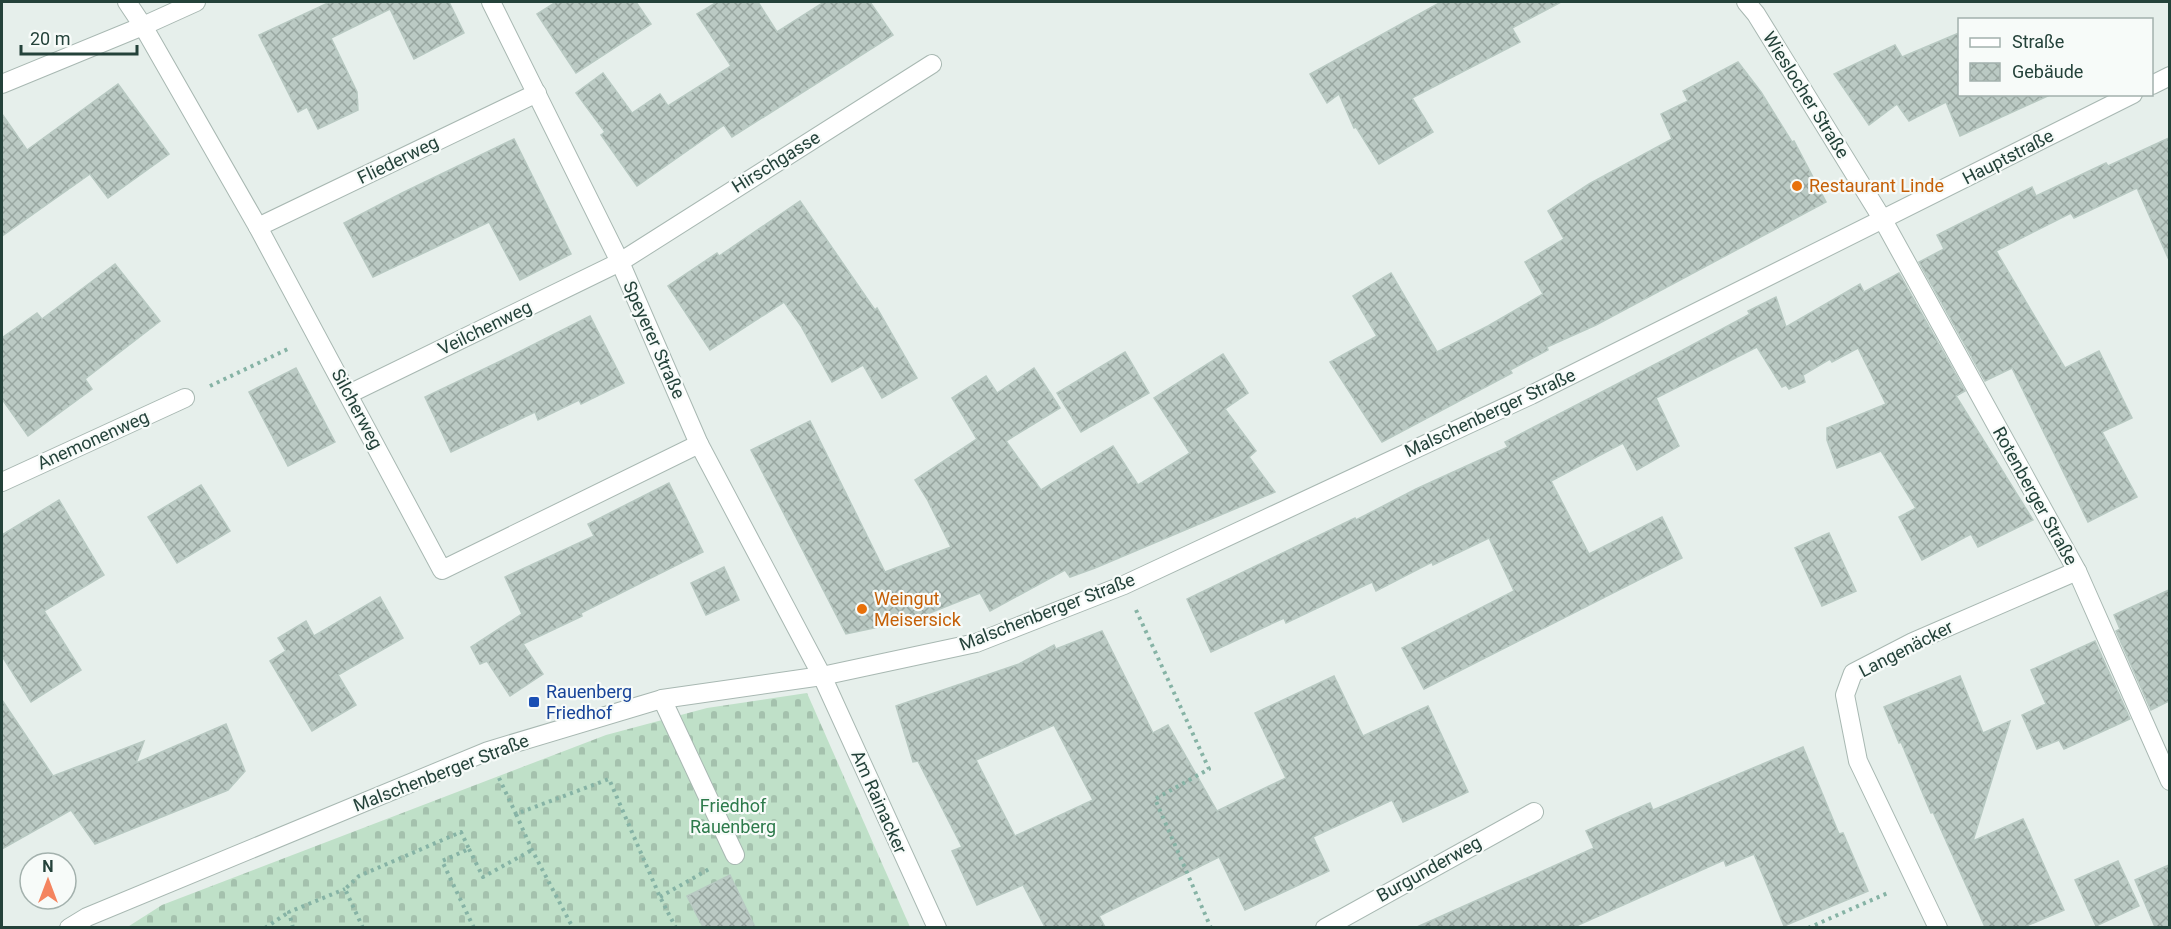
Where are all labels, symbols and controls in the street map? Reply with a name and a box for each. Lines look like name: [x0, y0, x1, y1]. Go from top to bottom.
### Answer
scale bar: [21, 18, 136, 56]
legend: [1958, 18, 2153, 96]
street label: Wieslocher Straße: [1759, 27, 1854, 162]
text: 20 m: [30, 28, 70, 49]
text: Straße: [2012, 31, 2064, 52]
text: Gebäude: [2012, 61, 2083, 82]
street label: Hauptstraße: [1959, 125, 2057, 189]
street label: Hirschgasse: [728, 126, 824, 197]
street label: Fliederweg: [354, 131, 442, 188]
place label: Restaurant Linde: [1809, 175, 1944, 196]
marker: Restaurant Linde: [1790, 179, 1804, 193]
street label: Speyerer Straße: [619, 278, 690, 402]
street label: Veilchenweg: [435, 296, 535, 359]
street label: Malschenberger Straße: [1401, 364, 1579, 461]
street label: Silcherweg: [328, 365, 387, 452]
street label: Anemonenweg: [34, 406, 152, 474]
street label: Rotenberger Straße: [1989, 423, 2082, 569]
street label: Malschenberger Straße: [956, 568, 1137, 655]
place label: Weingut Meisersick: [874, 588, 962, 630]
marker: Weingut Meisersick: [855, 602, 869, 616]
street label: Langenäcker: [1855, 616, 1956, 681]
place label: Rauenberg Friedhof: [546, 681, 632, 723]
marker: Rauenberg Friedhof: [527, 695, 541, 709]
street label: Malschenberger Straße: [350, 729, 531, 816]
street label: Am Rainacker: [847, 747, 912, 857]
park label: Friedhof Rauenberg: [690, 795, 776, 837]
street label: Burgunderweg: [1373, 831, 1485, 906]
north arrow: [18, 851, 78, 911]
text: N: [42, 857, 54, 876]

